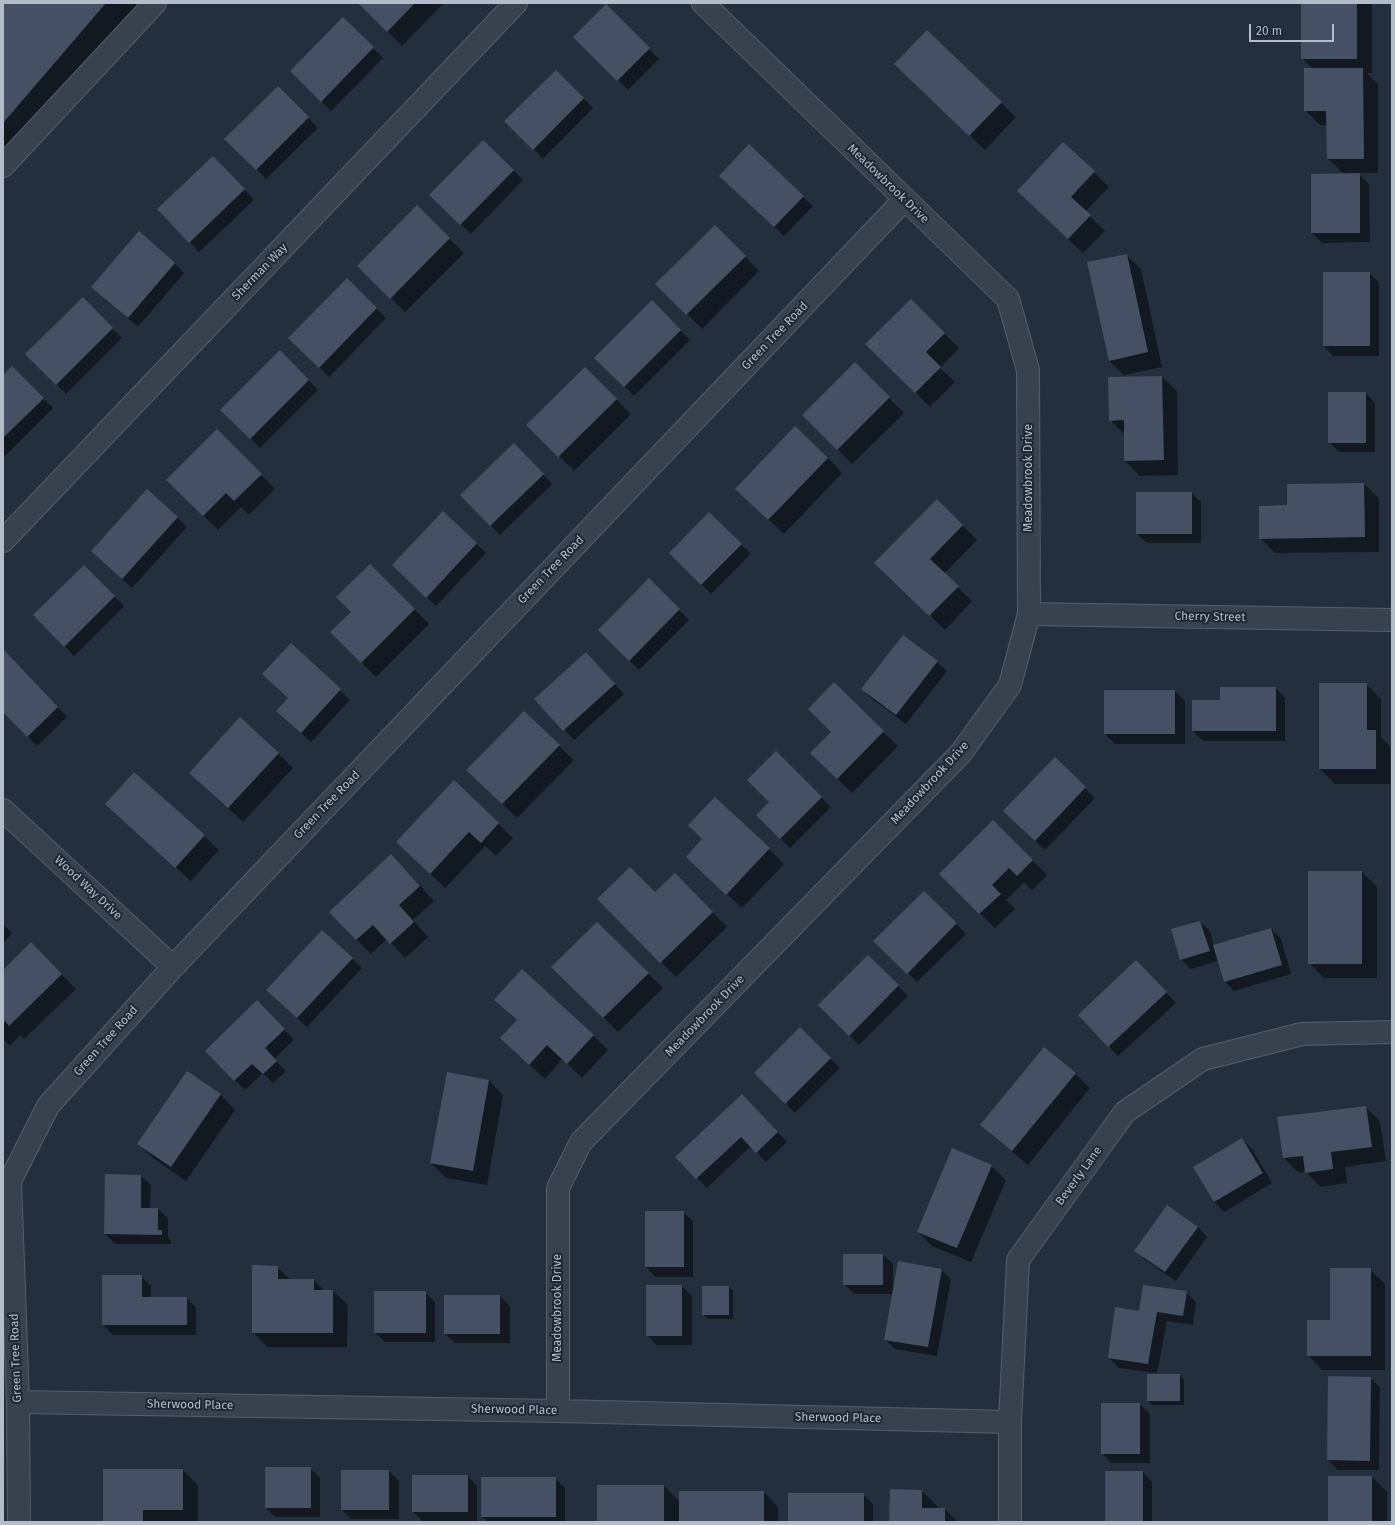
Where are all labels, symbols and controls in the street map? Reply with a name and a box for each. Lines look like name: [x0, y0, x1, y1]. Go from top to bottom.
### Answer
scale bar: [1251, 16, 1336, 42]
text: 20 m: [1256, 24, 1282, 38]
street label: Meadowbrook Drive: [844, 141, 932, 227]
street label: Sherman Way: [229, 241, 291, 303]
street label: Green Tree Road: [739, 299, 811, 373]
street label: Meadowbrook Drive: [1022, 424, 1036, 532]
street label: Green Tree Road: [515, 533, 587, 607]
street label: Cherry Street: [1174, 609, 1246, 625]
street label: Meadowbrook Drive: [888, 739, 972, 827]
street label: Green Tree Road: [291, 768, 363, 842]
street label: Wood Way Drive: [51, 853, 125, 923]
street label: Meadowbrook Drive: [662, 972, 748, 1060]
street label: Green Tree Road: [71, 1003, 141, 1079]
street label: Beverly Lane: [1053, 1144, 1105, 1208]
street label: Meadowbrook Drive: [551, 1254, 565, 1362]
street label: Green Tree Road: [7, 1313, 25, 1403]
street label: Sherwood Place: [147, 1397, 233, 1413]
street label: Sherwood Place: [471, 1402, 557, 1418]
street label: Sherwood Place: [795, 1410, 881, 1426]

